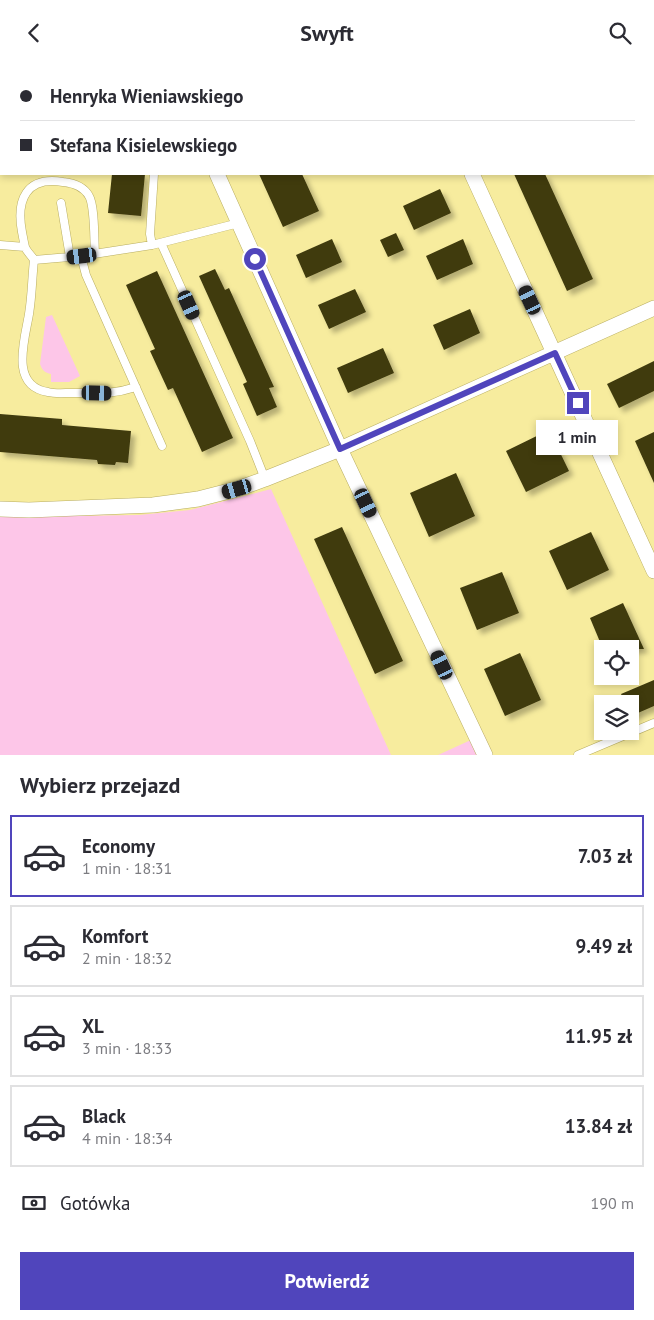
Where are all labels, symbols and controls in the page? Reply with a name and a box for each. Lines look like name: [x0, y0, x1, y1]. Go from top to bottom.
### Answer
icon: back: [20, 19, 48, 47]
text: Swyft: [300, 19, 354, 47]
icon: search: [606, 19, 634, 47]
text: Henryka Wieniawskiego: [50, 84, 243, 108]
text: Stefana Kisielewskiego: [50, 133, 237, 157]
car: [66, 247, 97, 265]
route start: [244, 248, 266, 270]
car: [516, 283, 543, 317]
car: [176, 288, 201, 322]
car: [81, 385, 112, 401]
route end: [567, 392, 589, 414]
callout: 1 min: [537, 421, 619, 455]
text: 1 min: [557, 427, 597, 447]
car: [220, 478, 253, 500]
car: [352, 486, 379, 520]
map controls: [594, 640, 639, 740]
button: locate: [594, 640, 639, 685]
car: [428, 648, 455, 682]
button: layers: [594, 695, 639, 740]
text: Wybierz przejazd: [20, 771, 180, 799]
icon: car: [22, 834, 67, 879]
text: Economy: [82, 834, 155, 858]
text: 7.03 zł: [578, 844, 632, 868]
text: 1 min · 18:31: [82, 858, 172, 878]
icon: car: [22, 924, 67, 969]
text: Komfort: [82, 924, 148, 948]
text: 9.49 zł: [575, 934, 632, 958]
text: 2 min · 18:32: [82, 948, 172, 968]
icon: car: [22, 1014, 67, 1059]
text: XL: [82, 1014, 104, 1038]
text: 11.95 zł: [565, 1024, 632, 1048]
text: 3 min · 18:33: [82, 1038, 172, 1058]
icon: car: [22, 1104, 67, 1149]
text: Black: [82, 1104, 126, 1128]
text: 13.84 zł: [565, 1114, 632, 1138]
text: 4 min · 18:34: [82, 1128, 172, 1148]
icon: cash: [20, 1189, 48, 1217]
text: Gotówka: [60, 1191, 131, 1215]
text: 190 m: [591, 1193, 634, 1213]
button: Potwierdź: [20, 1252, 634, 1310]

